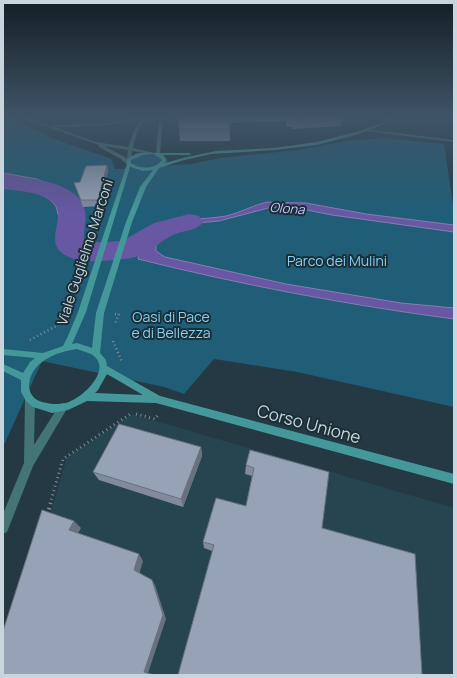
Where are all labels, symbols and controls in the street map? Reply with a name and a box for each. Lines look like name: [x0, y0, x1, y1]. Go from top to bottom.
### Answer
street label: Viale Guglielmo Marconi: [52, 176, 117, 327]
water label: Olona: [269, 198, 306, 218]
park label: Parco dei Mulini: [287, 251, 387, 270]
park label: Oasi di Pace e di Bellezza: [131, 307, 211, 342]
street label: Corso Unione: [255, 399, 364, 448]

